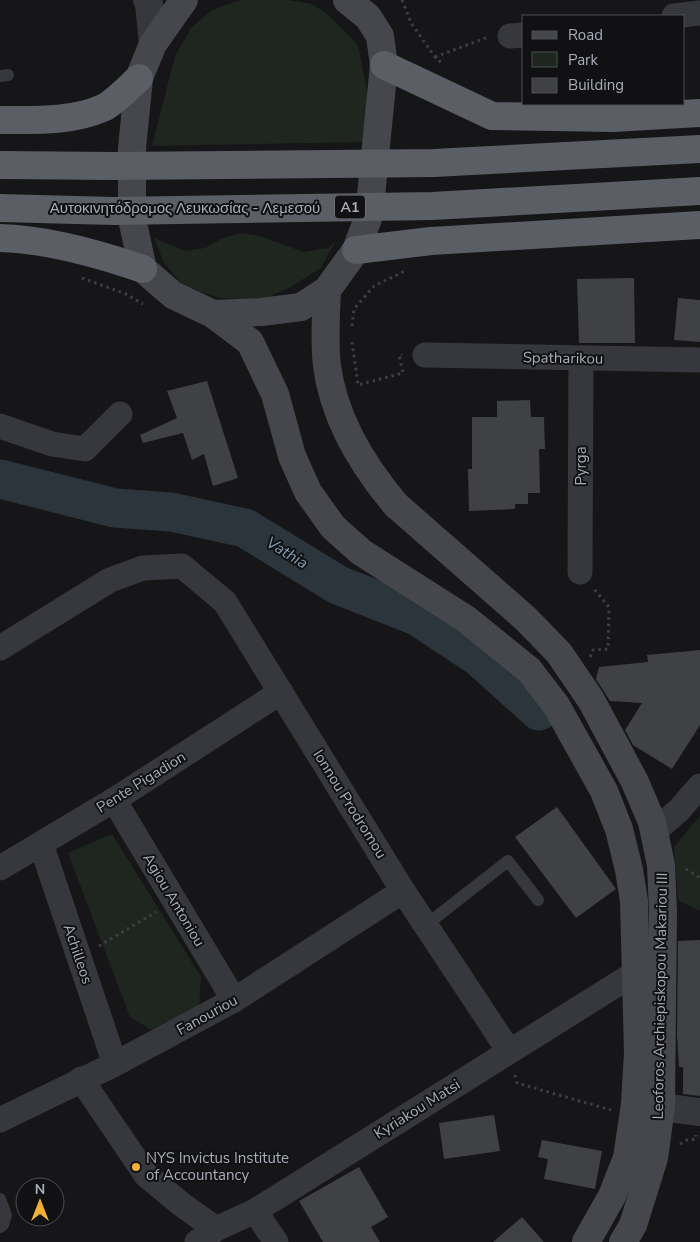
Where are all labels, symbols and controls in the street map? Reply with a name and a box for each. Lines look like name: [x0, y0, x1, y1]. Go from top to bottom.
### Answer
legend: [522, 15, 685, 105]
text: Road: [568, 25, 603, 45]
text: Park: [568, 50, 598, 70]
text: Building: [568, 75, 624, 95]
road number: A1: [335, 196, 365, 218]
street label: Αυτοκινητόδρομος Λευκωσίας - Λεμεσού: [50, 198, 320, 218]
street label: Spatharikou: [523, 347, 603, 369]
street label: Pyrga: [571, 446, 591, 486]
water label: Vathia: [262, 532, 312, 574]
street label: Ionnou Prodromou: [308, 746, 392, 862]
street label: Pente Pigadion: [93, 747, 189, 817]
street label: Agiou Antoniou: [138, 850, 210, 950]
street label: Leoforos Archiepiskopou Makariou III: [648, 872, 672, 1120]
street label: Achilleos: [58, 921, 98, 987]
street label: Fanouriou: [173, 990, 241, 1040]
street label: Kyriakou Matsi: [370, 1075, 464, 1143]
place label: NYS Invictus Institute of Accountancy: [146, 1148, 289, 1185]
marker: NYS Invictus Institute of Accountancy: [130, 1161, 142, 1173]
north arrow: [15, 1177, 65, 1227]
text: N: [35, 1180, 45, 1199]

